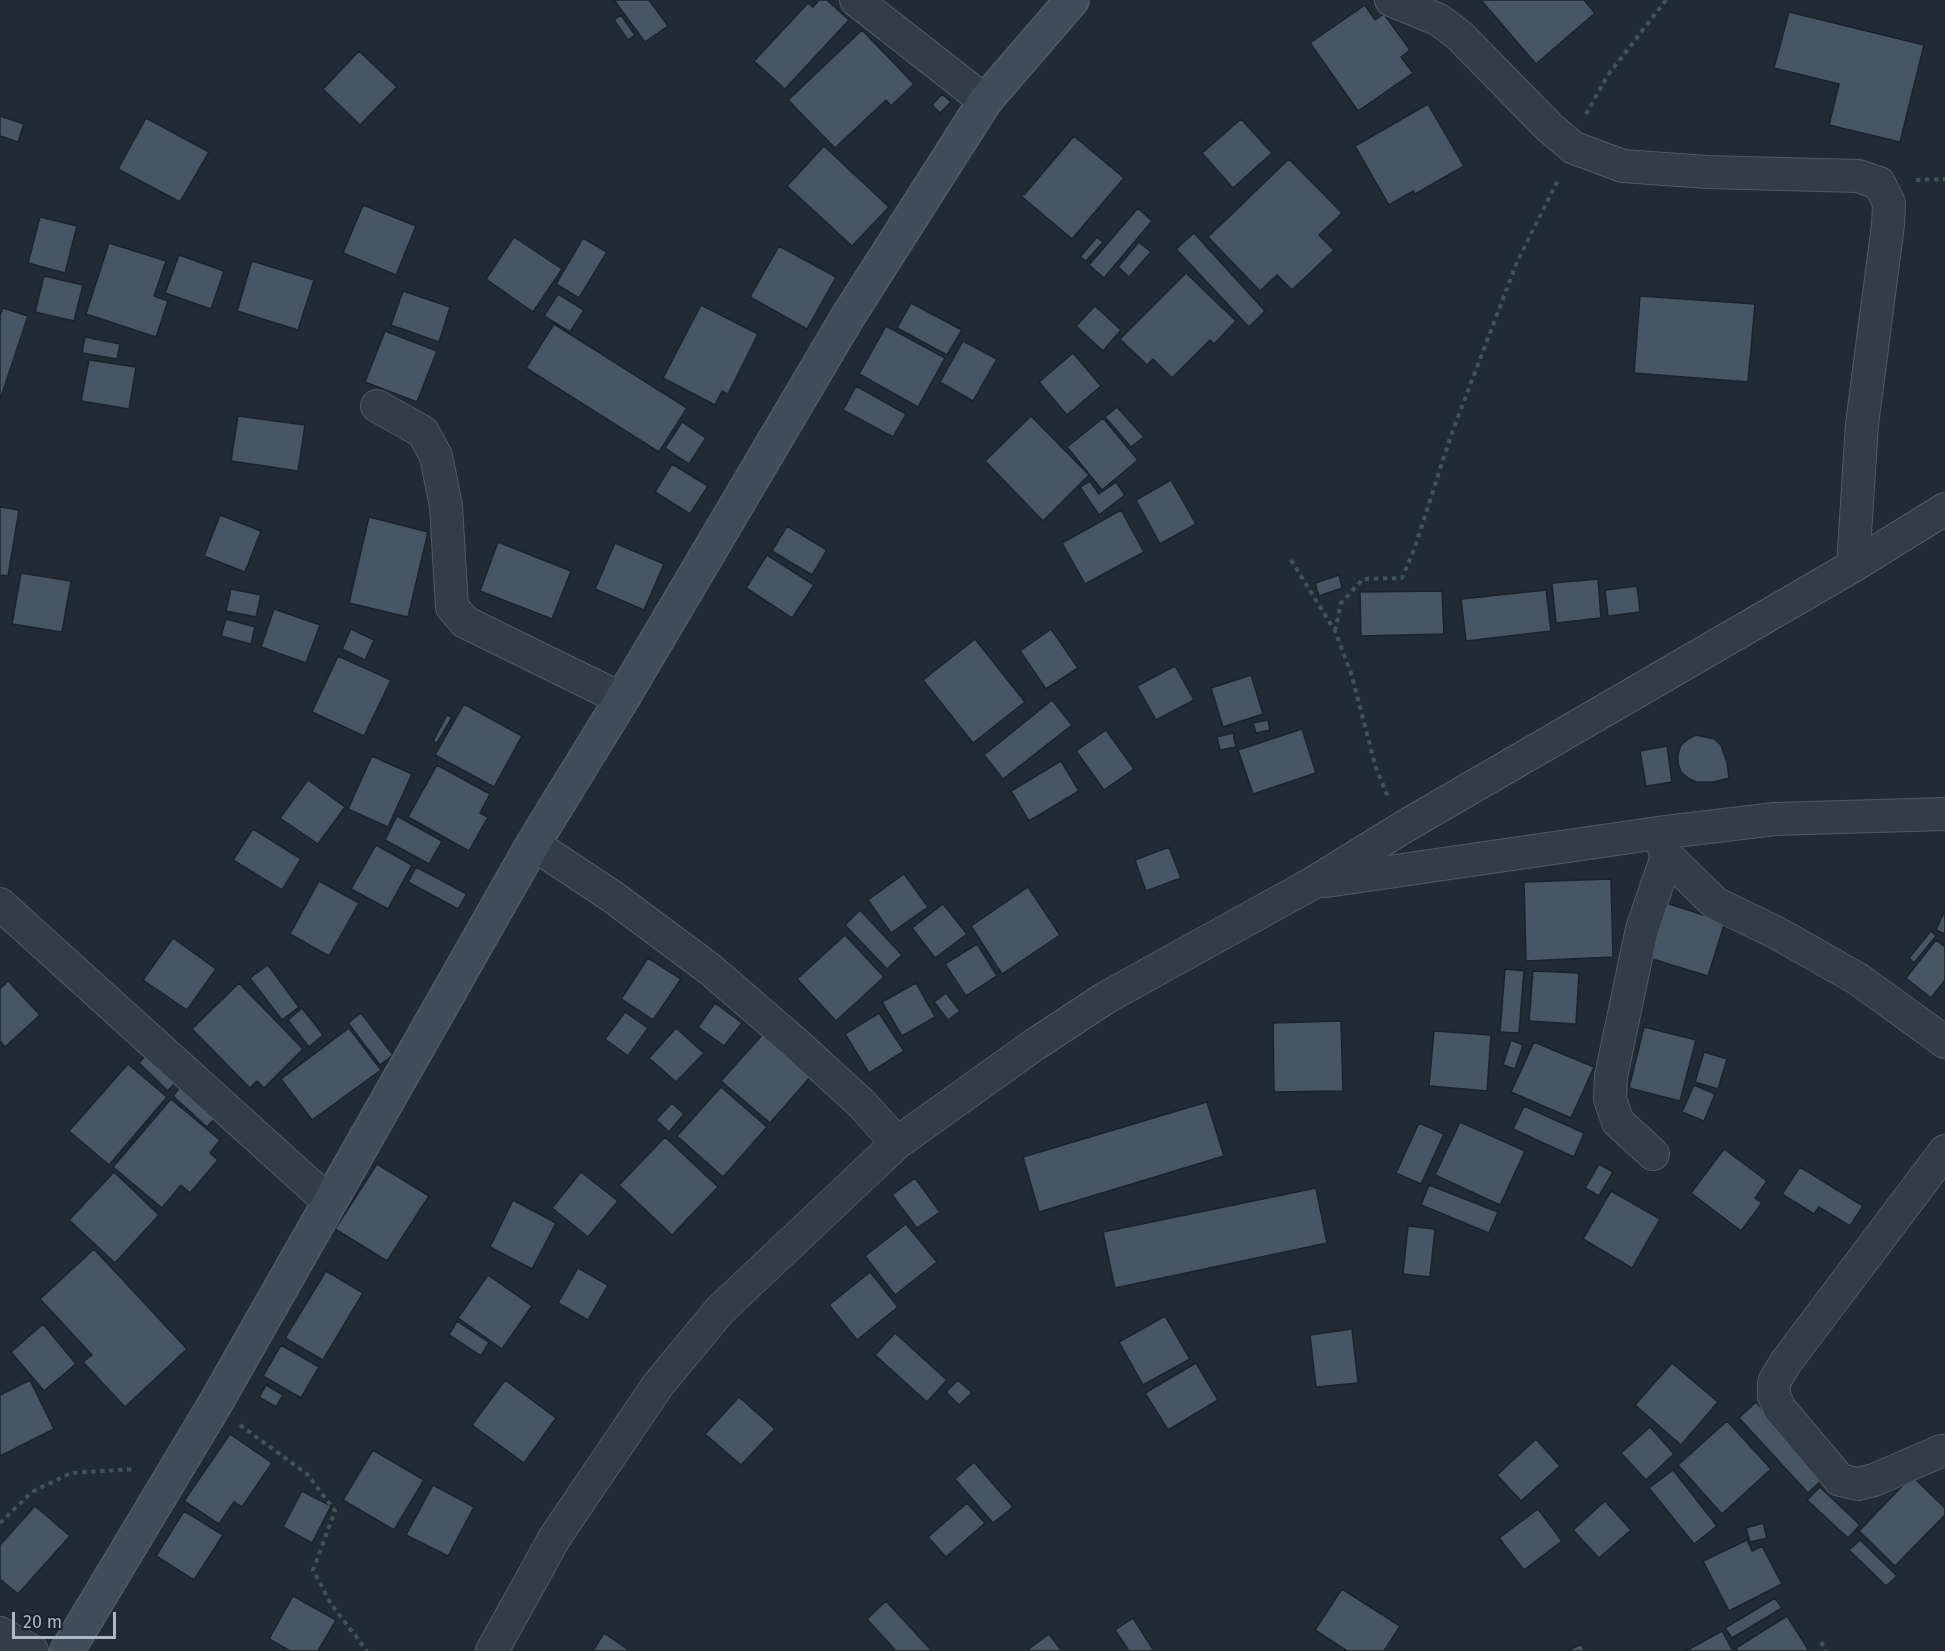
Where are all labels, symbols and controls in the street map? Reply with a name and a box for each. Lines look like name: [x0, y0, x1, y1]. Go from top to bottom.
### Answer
scale bar: [15, 1600, 118, 1638]
text: 20 m: [23, 1611, 62, 1633]

